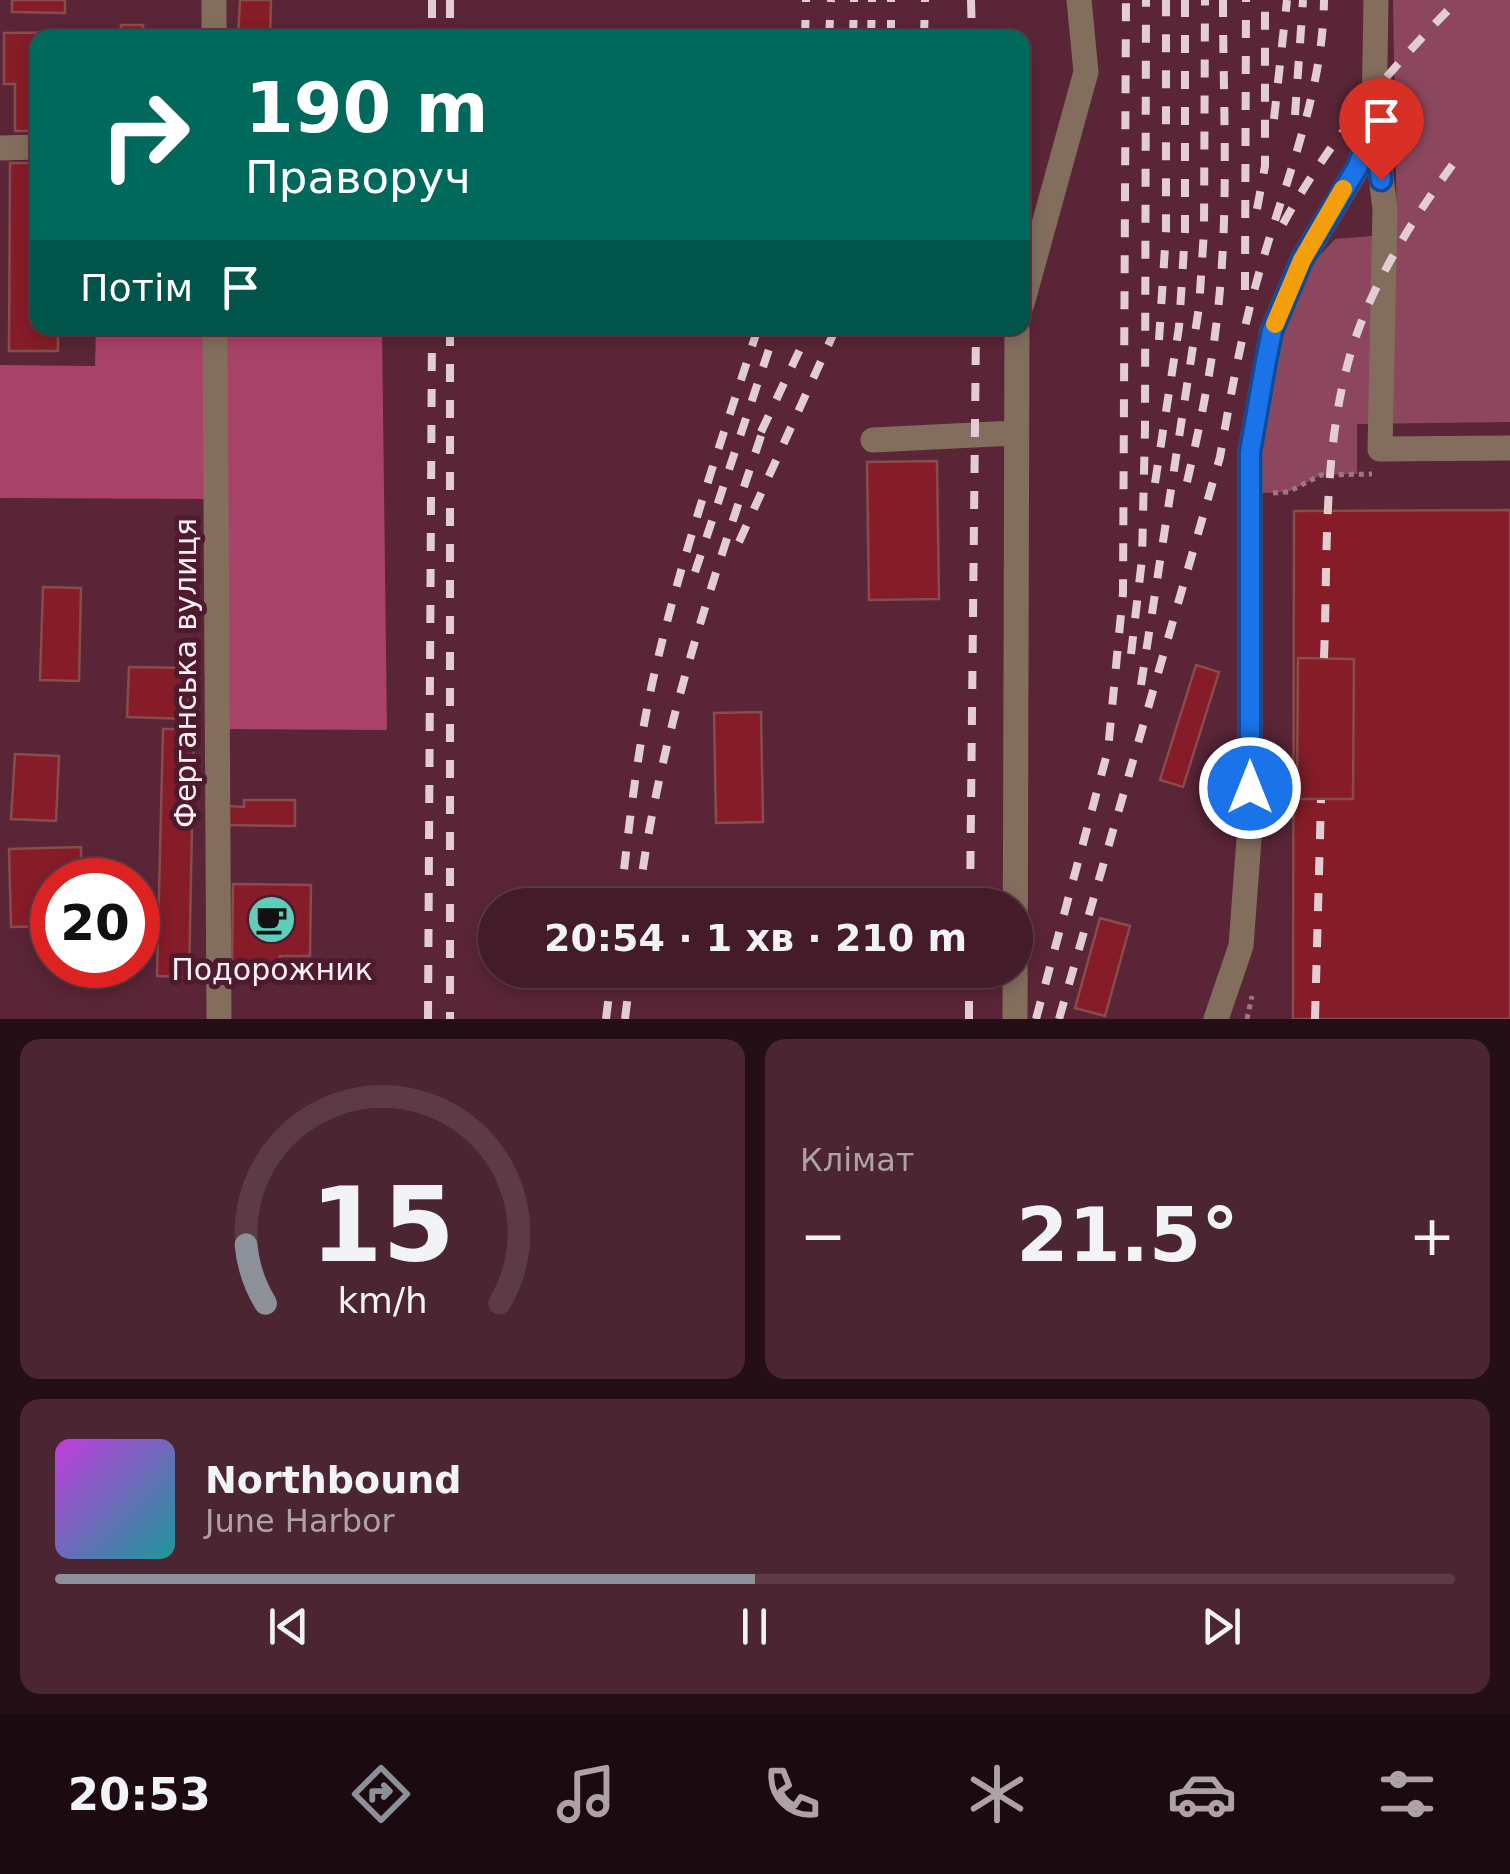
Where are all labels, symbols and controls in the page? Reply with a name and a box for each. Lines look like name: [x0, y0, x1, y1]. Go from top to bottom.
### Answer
text: 190 m: [245, 67, 488, 149]
icon: right: [80, 70, 210, 200]
pin: [1339, 78, 1424, 181]
icon: arrive: [1354, 93, 1409, 148]
text: Праворуч: [245, 151, 471, 204]
icon: arrive: [213, 260, 268, 315]
text: Потім: [80, 266, 193, 310]
street label: Ферганська вулиця: [168, 518, 203, 828]
position arrow: [1198, 736, 1302, 840]
speed limit sign: 20: [30, 858, 160, 988]
cafe icon: Подорожник: [246, 894, 298, 946]
text: 20:54 · 1 хв · 210 m: [544, 916, 967, 960]
place label: Подорожник: [171, 952, 373, 987]
text: Клімат: [800, 1141, 914, 1179]
text: 15: [310, 1164, 455, 1286]
text: 21.5°: [1016, 1191, 1239, 1279]
text: −: [800, 1204, 846, 1268]
text: +: [1409, 1204, 1455, 1268]
text: km/h: [337, 1280, 428, 1321]
text: Northbound: [205, 1458, 461, 1502]
text: June Harbor: [205, 1502, 395, 1540]
icon: previous: [261, 1599, 316, 1654]
icon: pause: [727, 1599, 782, 1654]
icon: next: [1194, 1599, 1249, 1654]
icon: directions: [346, 1759, 416, 1829]
icon: music: [551, 1759, 621, 1829]
icon: phone: [757, 1759, 827, 1829]
icon: climate: [962, 1759, 1032, 1829]
icon: car: [1167, 1759, 1237, 1829]
icon: filters: [1372, 1759, 1442, 1829]
text: 20:53: [68, 1768, 211, 1821]

